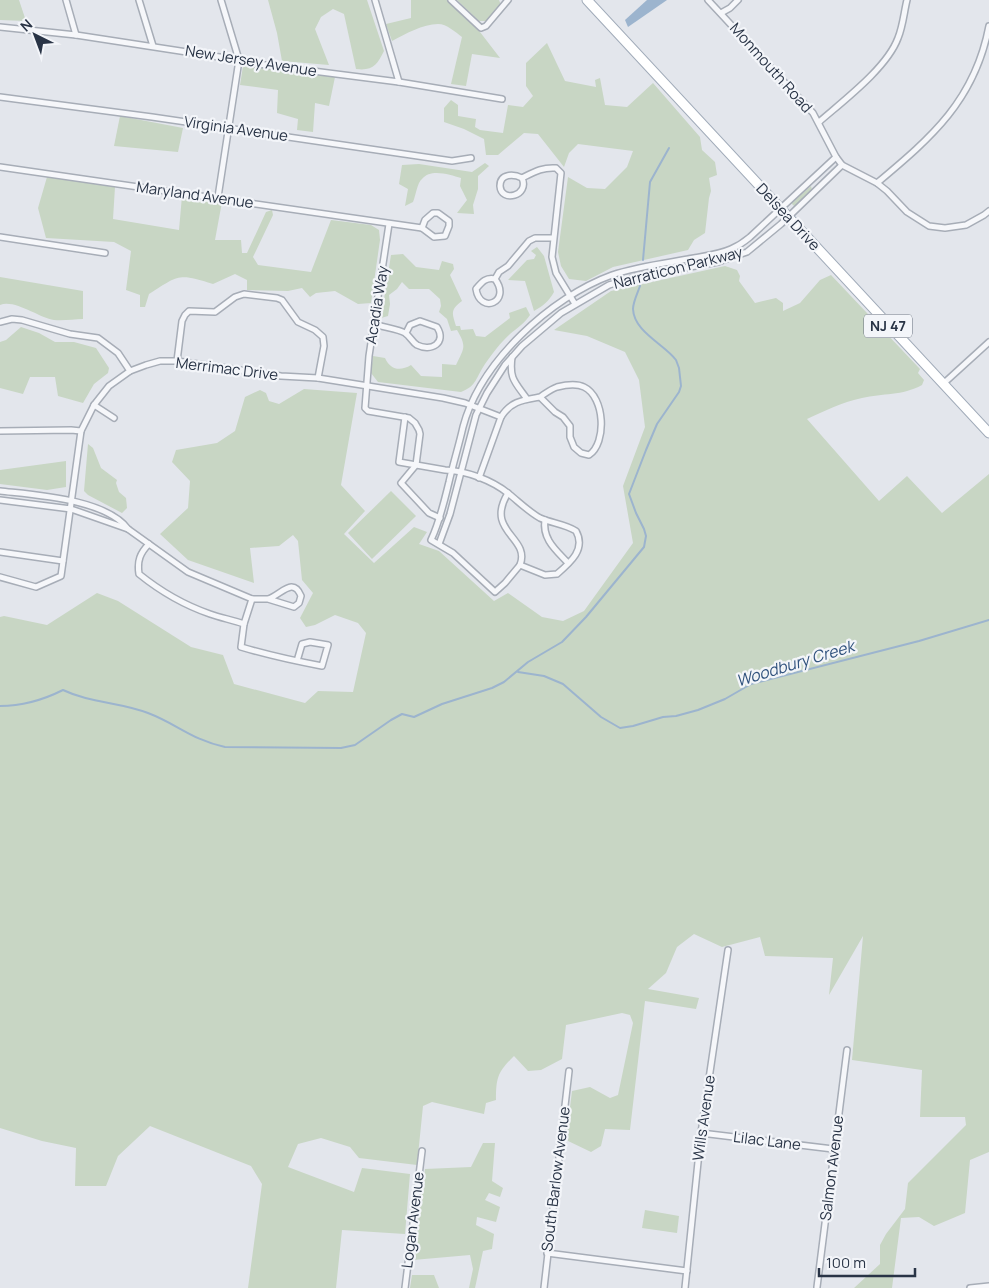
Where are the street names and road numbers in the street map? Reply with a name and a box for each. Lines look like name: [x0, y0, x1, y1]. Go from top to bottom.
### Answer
street label: Monmouth Road: [725, 18, 817, 117]
street label: New Jersey Avenue: [184, 40, 319, 81]
street label: Virginia Avenue: [183, 111, 290, 146]
street label: Maryland Avenue: [135, 176, 255, 213]
street label: Delsea Drive: [752, 178, 825, 255]
street label: Narraticon Parkway: [611, 241, 745, 294]
street label: Acadia Way: [360, 264, 393, 346]
road number: NJ 47: [864, 314, 912, 338]
street label: Merrimac Drive: [175, 352, 280, 385]
street label: Wills Avenue: [687, 1073, 720, 1162]
street label: South Barlow Avenue: [536, 1105, 575, 1253]
street label: Salmon Avenue: [815, 1114, 848, 1222]
street label: Lilac Lane: [732, 1126, 802, 1155]
street label: Logan Avenue: [396, 1170, 429, 1269]

